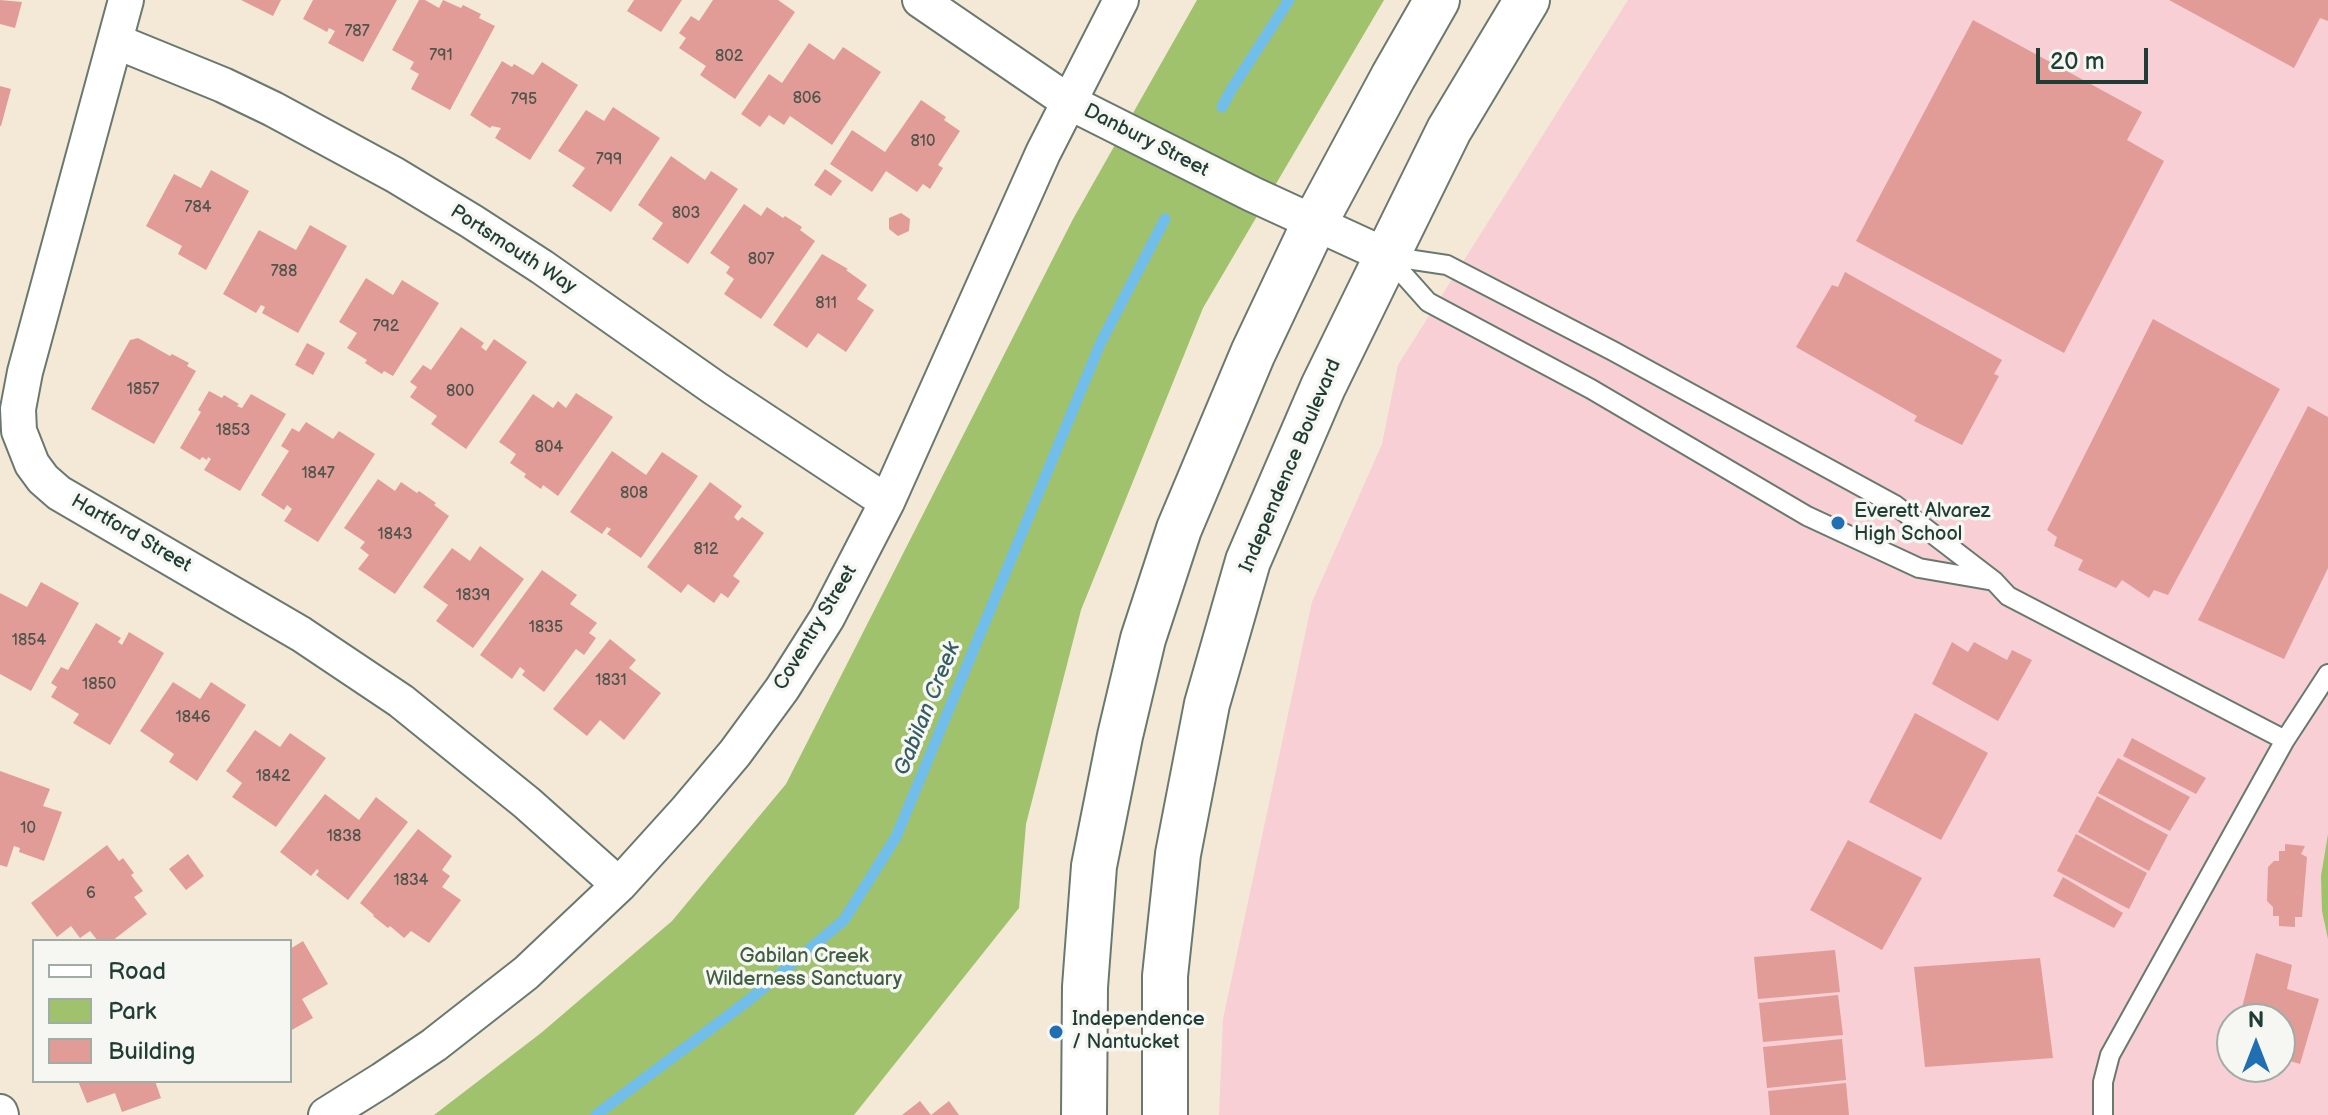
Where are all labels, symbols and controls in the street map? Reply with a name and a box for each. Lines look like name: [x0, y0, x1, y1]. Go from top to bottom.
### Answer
house number: 787: [344, 22, 370, 42]
scale bar: [2040, 32, 2152, 82]
house number: 791: [429, 46, 453, 66]
house number: 802: [715, 47, 743, 67]
text: 20 m: [2050, 47, 2105, 76]
house number: 806: [793, 89, 821, 109]
house number: 795: [511, 90, 537, 110]
street label: Danbury Street: [1080, 99, 1212, 183]
house number: 810: [911, 132, 935, 152]
house number: 799: [596, 150, 622, 170]
house number: 784: [185, 198, 211, 218]
street label: Portsmouth Way: [446, 200, 580, 300]
house number: 803: [672, 204, 700, 224]
house number: 807: [748, 250, 774, 270]
house number: 788: [271, 262, 297, 282]
house number: 811: [815, 294, 837, 314]
house number: 792: [373, 317, 399, 337]
street label: Independence Boulevard: [1235, 356, 1347, 576]
house number: 1857: [127, 380, 159, 400]
house number: 800: [446, 382, 474, 402]
house number: 1853: [216, 421, 250, 441]
house number: 804: [535, 438, 563, 458]
house number: 1847: [301, 464, 335, 484]
house number: 808: [620, 484, 648, 504]
street label: Hartford Street: [67, 490, 195, 578]
place label: Everett Alvarez High School: [1854, 500, 1990, 547]
marker: Everett Alvarez High School: [1829, 514, 1847, 532]
house number: 1843: [377, 525, 413, 545]
house number: 812: [694, 540, 718, 560]
street label: Coventry Street: [769, 561, 863, 695]
house number: 1839: [456, 586, 490, 606]
house number: 1835: [529, 618, 563, 638]
house number: 1854: [12, 631, 46, 651]
water label: Gabilan Creek: [889, 638, 967, 780]
house number: 1831: [595, 671, 627, 691]
house number: 1850: [82, 675, 116, 695]
house number: 1846: [175, 708, 211, 728]
house number: 1842: [256, 767, 290, 787]
house number: 10: [20, 819, 36, 839]
house number: 1838: [327, 827, 361, 847]
house number: 1834: [393, 871, 429, 891]
house number: 6: [86, 884, 96, 904]
legend: [32, 939, 292, 1083]
park label: Gabilan Creek Wilderness Sanctuary: [706, 945, 902, 992]
text: Road: [108, 957, 166, 986]
text: Park: [108, 997, 156, 1026]
north arrow: [2216, 1003, 2296, 1083]
text: N: [2248, 1007, 2264, 1034]
place label: Independence / Nantucket: [1072, 1008, 1205, 1055]
marker: Independence / Nantucket: [1047, 1023, 1065, 1041]
text: Building: [108, 1037, 195, 1066]

